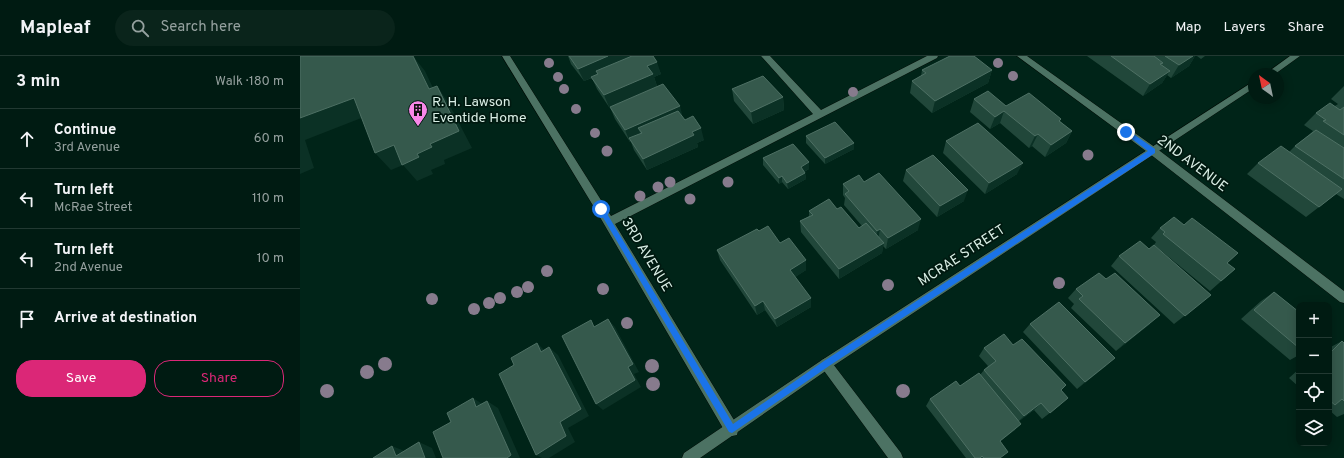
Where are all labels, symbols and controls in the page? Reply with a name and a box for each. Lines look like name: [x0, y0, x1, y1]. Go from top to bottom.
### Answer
search box: [115, 10, 395, 46]
text: Mapleaf: [20, 16, 91, 40]
icon: search: [129, 17, 151, 39]
text: Search here: [161, 18, 241, 37]
text: Map: [1175, 19, 1201, 36]
text: Layers: [1223, 19, 1265, 36]
text: Share: [1287, 19, 1324, 36]
north arrow: [1248, 68, 1284, 104]
text: 3 min: [16, 71, 60, 93]
text: Walk · 180 m: [215, 74, 284, 90]
place label: R. H. Lawson Eventide Home: [432, 94, 527, 127]
building icon: R. H. Lawson Eventide Home: [407, 99, 429, 127]
text: Continue: [54, 121, 116, 140]
route end: [1117, 123, 1135, 141]
icon: ahead: [16, 128, 38, 150]
text: 60 m: [254, 131, 284, 147]
street label: 2ND AVENUE: [1153, 132, 1231, 196]
text: 3rd Avenue: [54, 140, 120, 156]
text: Turn left: [54, 181, 114, 200]
icon: left: [16, 188, 38, 210]
text: 110 m: [252, 191, 284, 207]
text: McRae Street: [54, 200, 132, 216]
route start: [592, 200, 610, 218]
street label: 3RD AVENUE: [617, 215, 675, 295]
street label: MCRAE STREET: [915, 222, 1009, 290]
text: Turn left: [54, 241, 114, 260]
icon: left: [16, 248, 38, 270]
text: 10 m: [257, 251, 284, 267]
text: 2nd Avenue: [54, 260, 123, 276]
map controls: [1296, 302, 1332, 446]
button: +: [1296, 302, 1332, 338]
icon: arrive: [16, 308, 38, 330]
text: Arrive at destination: [54, 309, 197, 328]
button: −: [1296, 338, 1332, 374]
button: Save: [16, 360, 146, 397]
button: Share: [154, 360, 284, 397]
button: locate: [1296, 374, 1332, 410]
button: layers: [1296, 410, 1332, 446]

